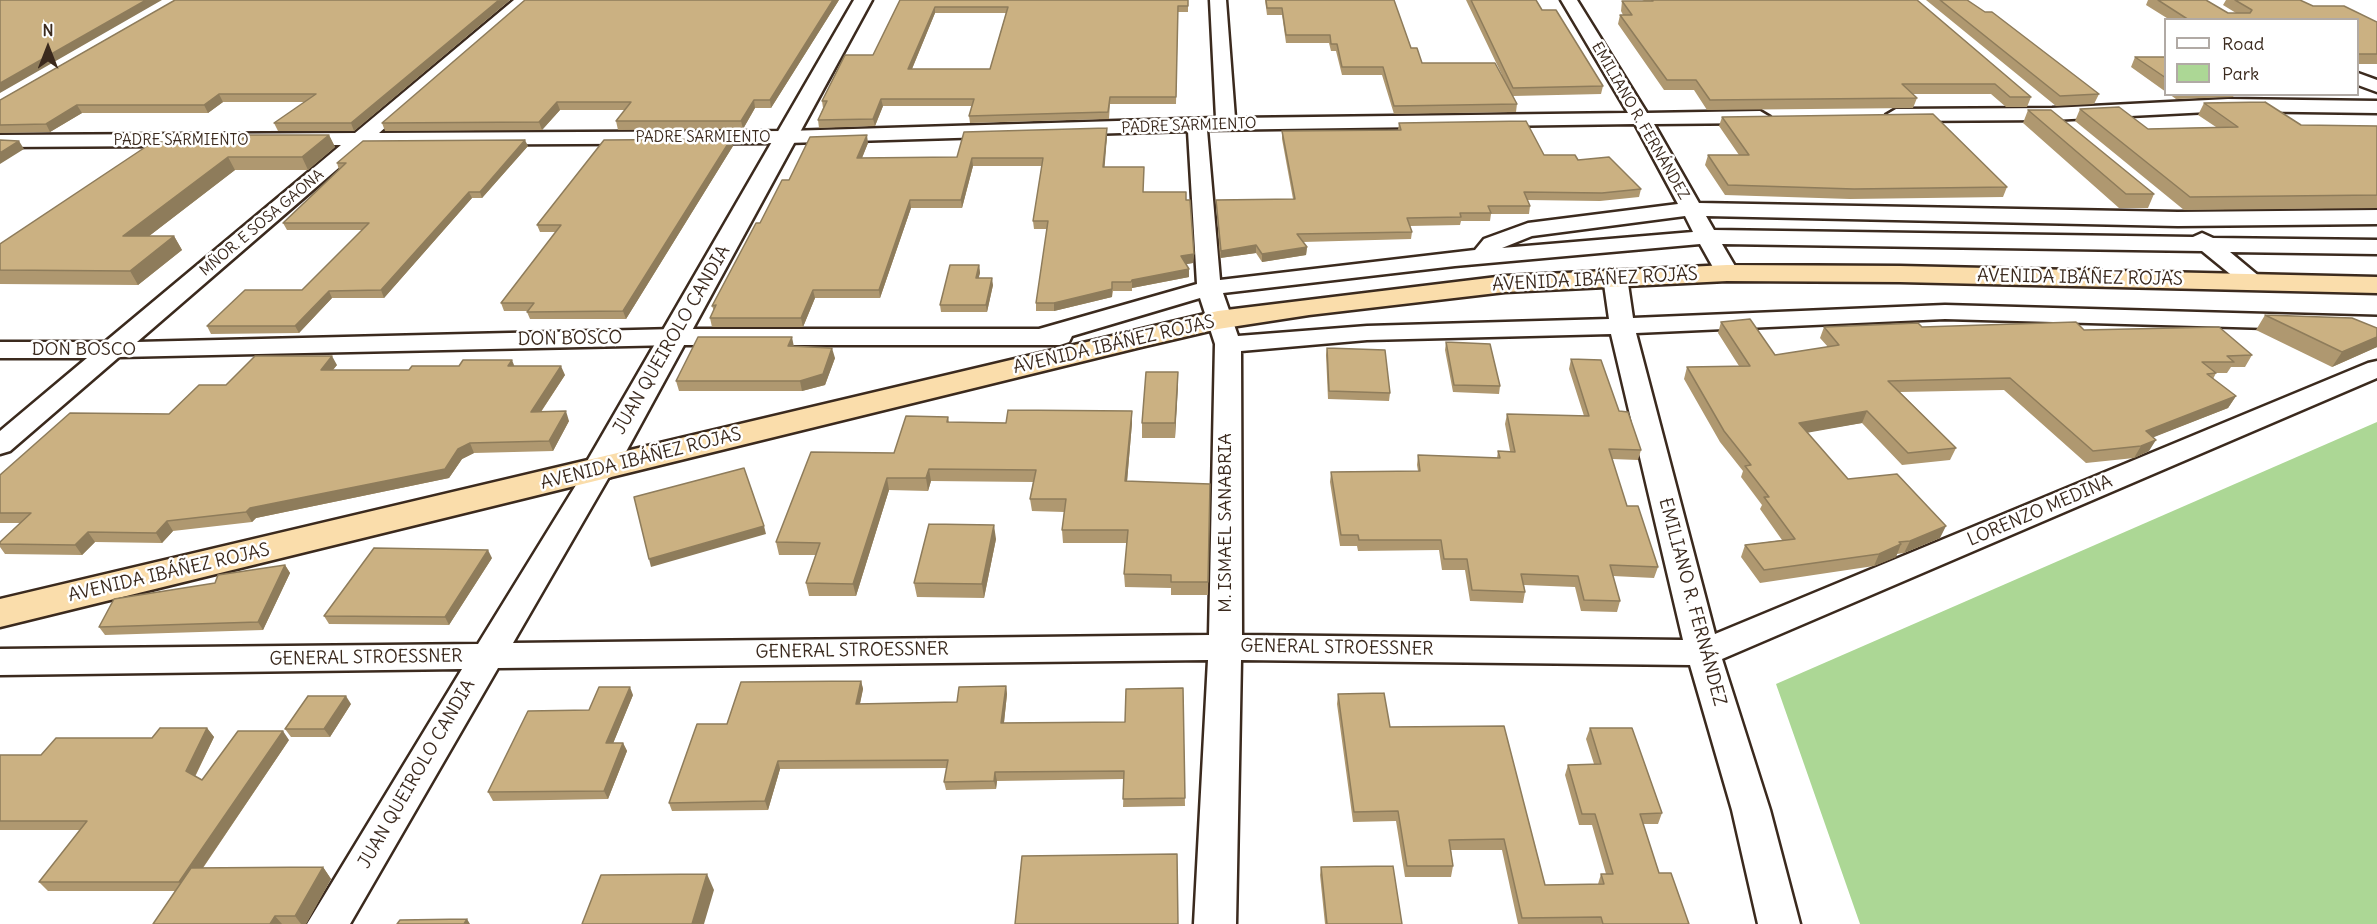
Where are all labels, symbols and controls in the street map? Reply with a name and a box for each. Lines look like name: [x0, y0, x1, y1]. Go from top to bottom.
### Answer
north arrow: [18, 18, 78, 78]
legend: [2164, 18, 2359, 96]
text: N: [42, 20, 54, 40]
text: Road: [2222, 32, 2264, 55]
street label: EMILIANO R. FERNÁNDEZ: [1588, 39, 1692, 203]
text: Park: [2222, 62, 2259, 85]
street label: PADRE SARMIENTO: [1121, 115, 1257, 137]
street label: PADRE SARMIENTO: [635, 129, 771, 147]
street label: PADRE SARMIENTO: [113, 132, 249, 150]
street label: MÑOR. E SOSA GAONA: [196, 166, 328, 280]
street label: JUAN QUEIROLO CANDIA: [609, 242, 735, 438]
street label: AVENIDA IBÁÑEZ ROJAS: [1492, 264, 1698, 296]
street label: AVENIDA IBÁÑEZ ROJAS: [1977, 265, 2183, 291]
street label: AVENIDA IBÁÑEZ ROJAS: [1011, 311, 1217, 379]
street label: DON BOSCO: [518, 327, 622, 351]
street label: DON BOSCO: [32, 339, 136, 361]
street label: AVENIDA IBÁÑEZ ROJAS: [539, 424, 743, 494]
street label: M. ISMAEL SANABRIA: [1215, 433, 1237, 613]
street label: LORENZO MEDINA: [1964, 471, 2116, 551]
street label: EMILIANO R. FERNÁNDEZ: [1654, 496, 1730, 708]
street label: AVENIDA IBÁÑEZ ROJAS: [66, 539, 272, 607]
street label: GENERAL STROESSNER: [1240, 636, 1434, 660]
street label: GENERAL STROESSNER: [755, 639, 949, 663]
street label: GENERAL STROESSNER: [269, 646, 463, 670]
street label: JUAN QUEIROLO CANDIA: [354, 676, 480, 872]

